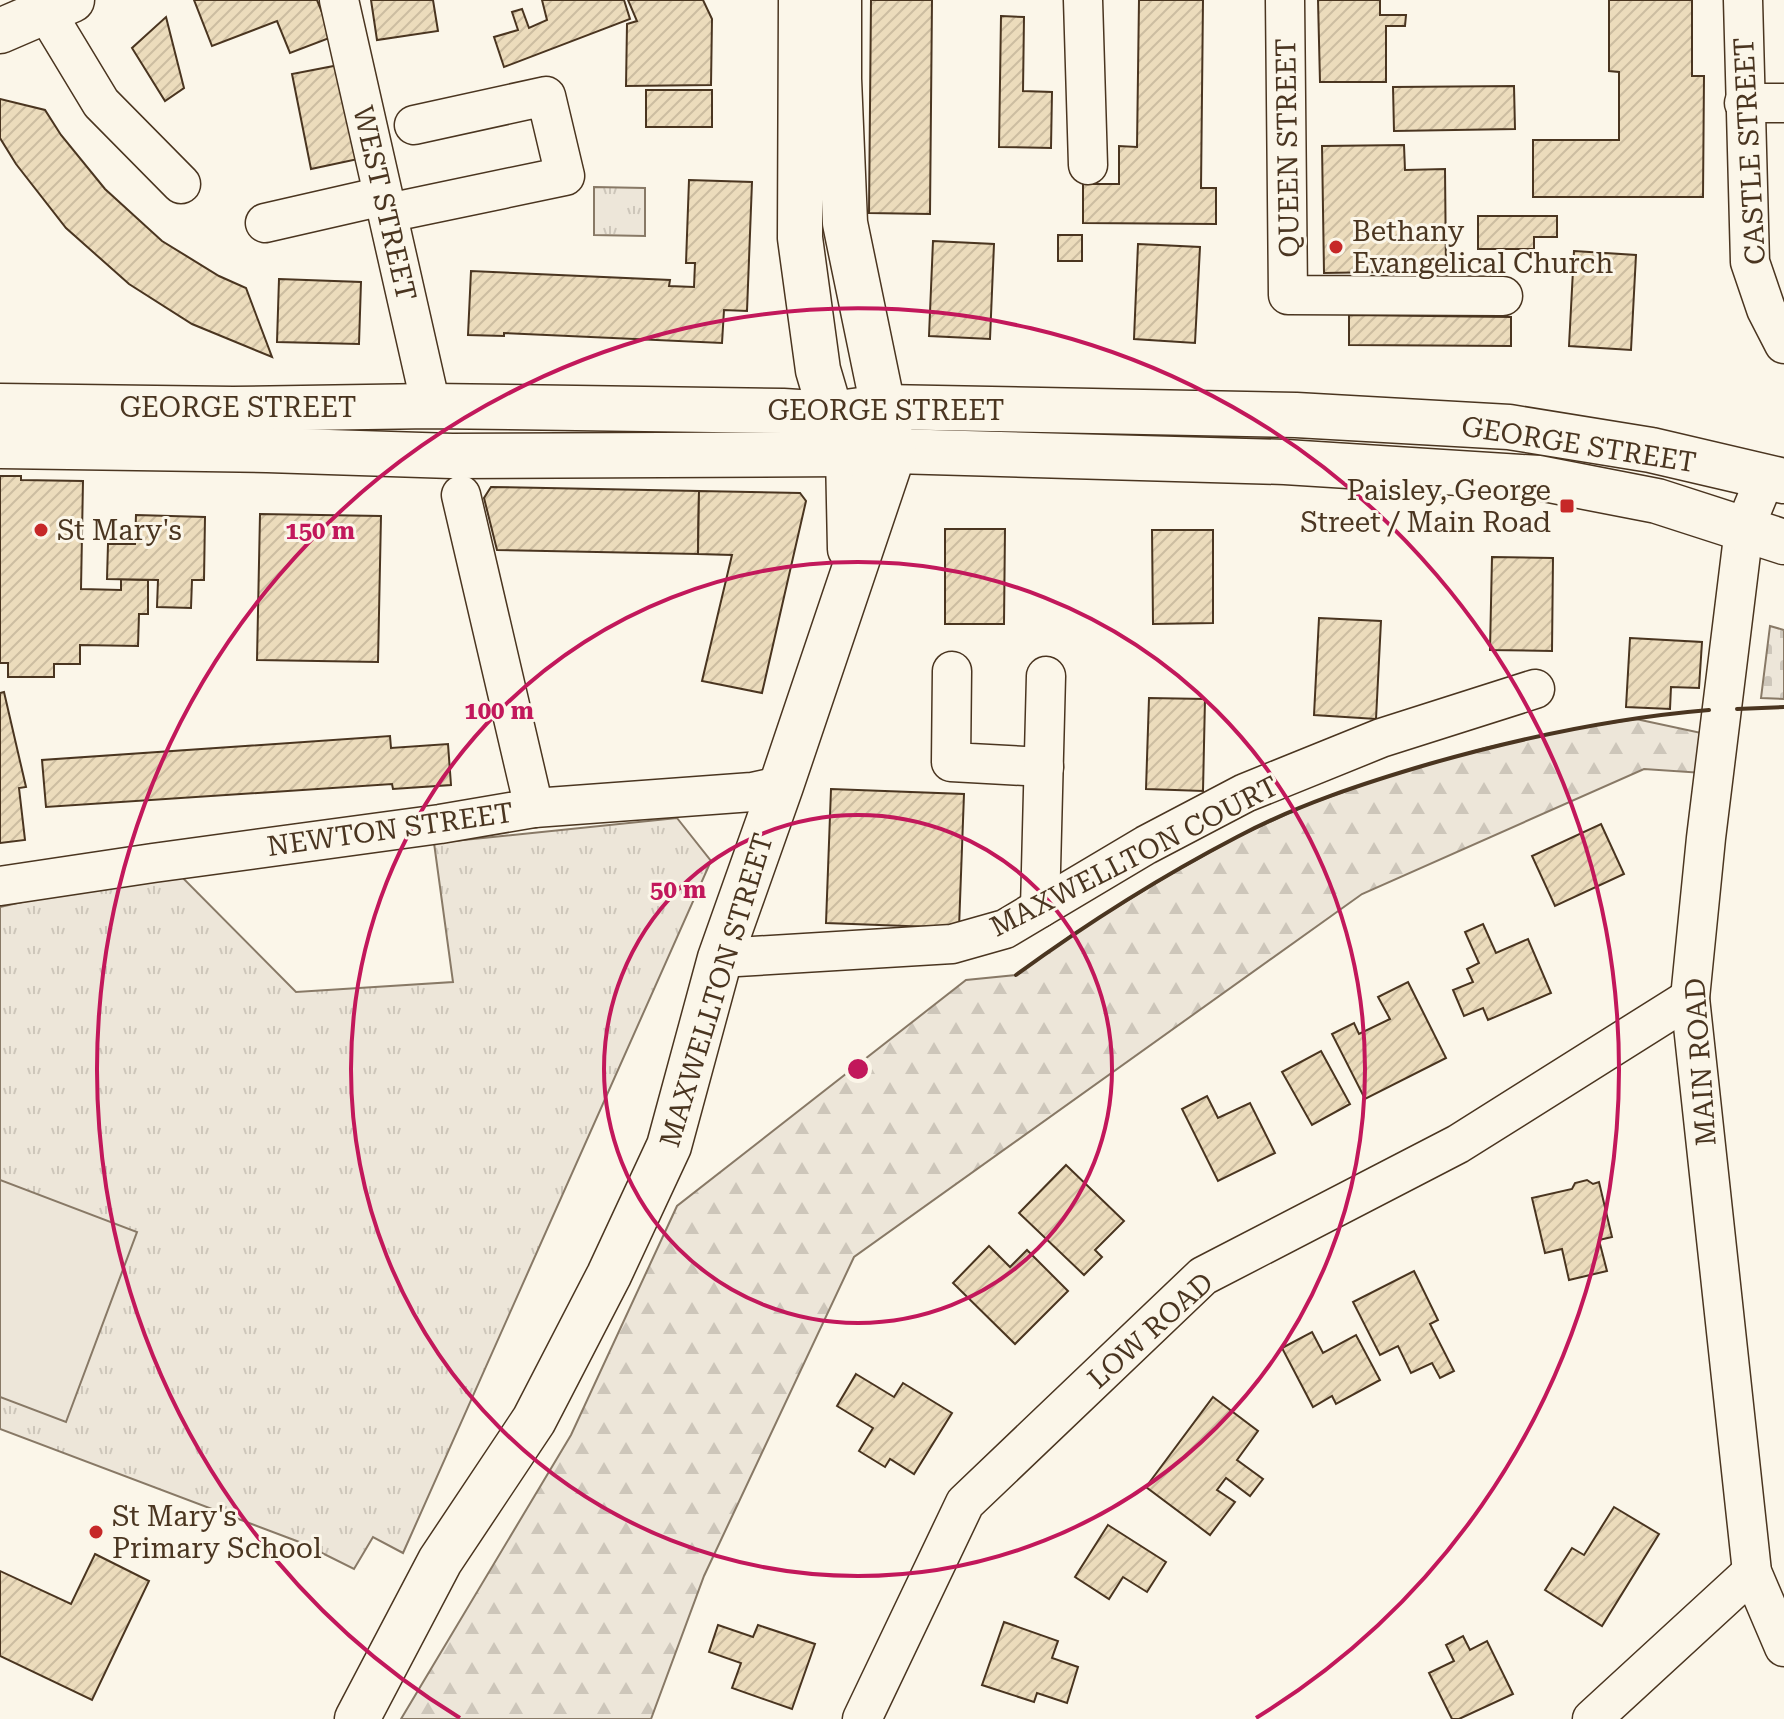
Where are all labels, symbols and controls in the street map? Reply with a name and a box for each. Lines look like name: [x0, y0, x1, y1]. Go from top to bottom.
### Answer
street label: CASTLE STREET: [1727, 36, 1772, 266]
street label: QUEEN STREET: [1269, 38, 1306, 258]
street label: WEST STREET: [346, 103, 423, 304]
place label: Bethany Evangelical Church: [1352, 215, 1613, 280]
marker: Bethany Evangelical Church: [1327, 238, 1345, 256]
street label: GEORGE STREET: [119, 391, 357, 424]
street label: GEORGE STREET: [767, 394, 1005, 427]
street label: GEORGE STREET: [1459, 410, 1699, 479]
place label: Paisley, George Street / Main Road: [1300, 474, 1551, 539]
marker: Paisley, George Street / Main Road: [1558, 497, 1576, 515]
place label: St Mary's: [57, 514, 182, 547]
text: 150 m: [285, 517, 355, 545]
marker: St Mary's: [32, 521, 50, 539]
text: 100 m: [464, 697, 534, 725]
street label: MAXWELLTON COURT: [985, 769, 1284, 944]
street label: NEWTON STREET: [265, 796, 515, 863]
street label: MAXWELLTON STREET: [653, 829, 780, 1151]
text: 50 m: [650, 876, 706, 904]
street label: MAIN ROAD: [1678, 977, 1723, 1147]
centre of rings: [844, 1055, 872, 1083]
street label: LOW ROAD: [1081, 1266, 1220, 1395]
place label: St Mary's Primary School: [112, 1500, 322, 1565]
marker: St Mary's Primary School: [87, 1523, 105, 1541]

